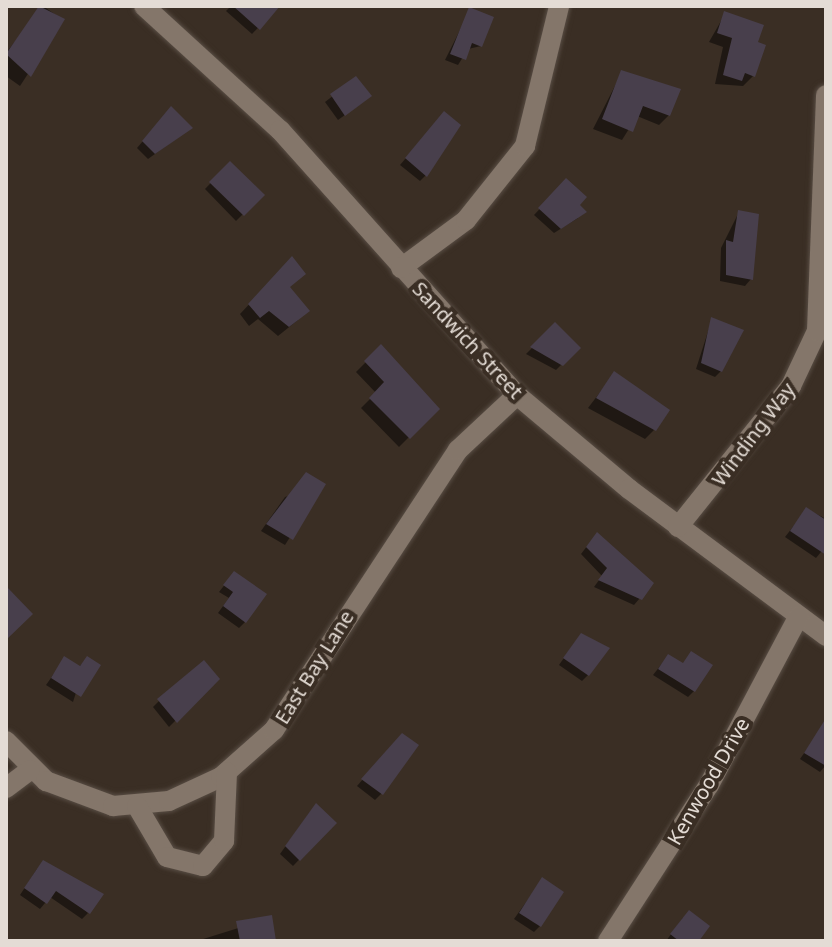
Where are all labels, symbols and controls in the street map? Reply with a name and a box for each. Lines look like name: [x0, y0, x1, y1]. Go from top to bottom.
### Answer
street label: Sandwich Street: [408, 277, 528, 403]
street label: Winding Way: [706, 378, 800, 490]
street label: East Bay Lane: [270, 606, 358, 728]
street label: Kenwood Drive: [662, 713, 754, 849]

